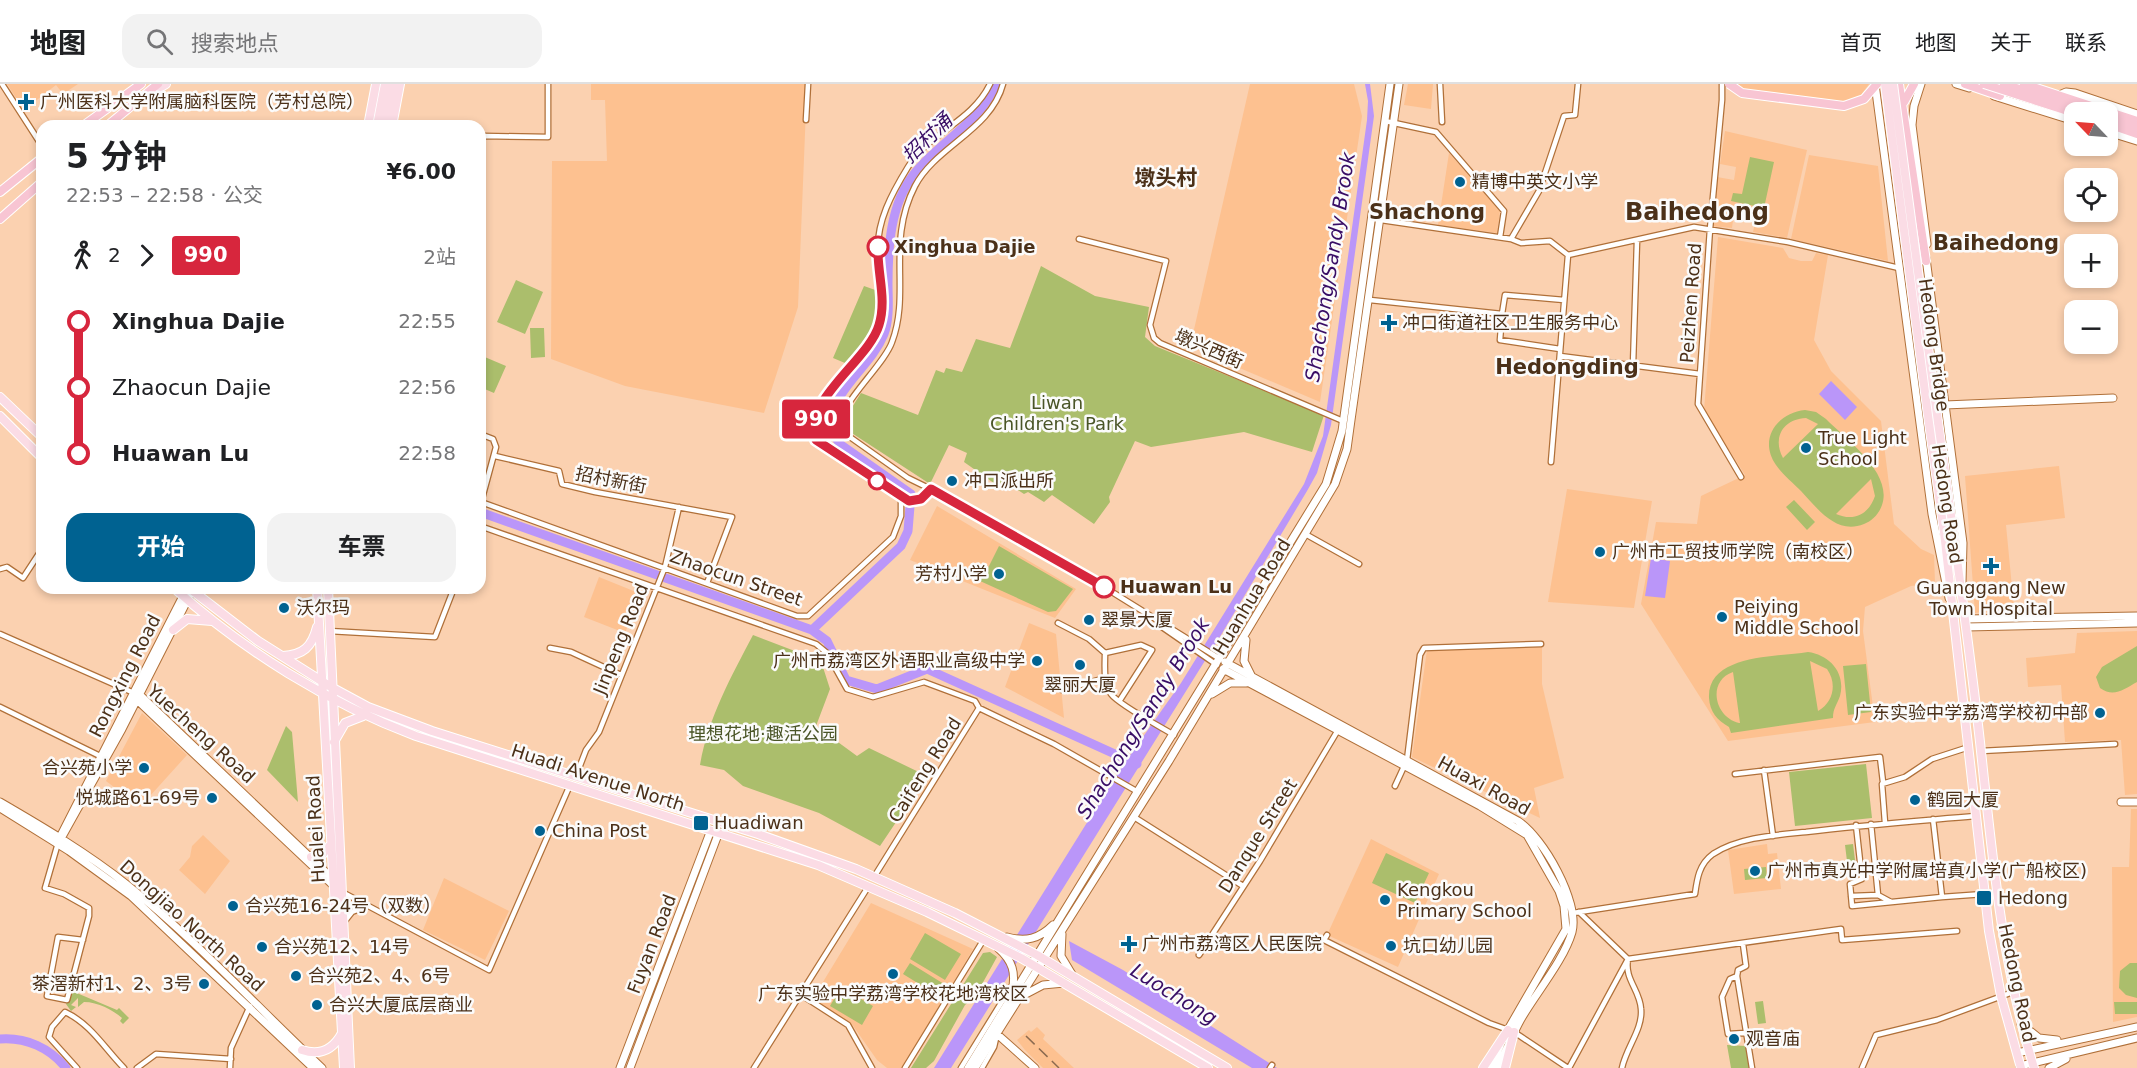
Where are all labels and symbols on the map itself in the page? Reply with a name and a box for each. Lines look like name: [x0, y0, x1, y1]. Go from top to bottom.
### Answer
place label: 广州医科大学附属脑科医院（芳村总院）: [40, 91, 364, 112]
marker: 广州医科大学附属脑科医院（芳村总院）: [17, 93, 35, 111]
north arrow: [2064, 102, 2118, 156]
water label: 招村涌: [897, 107, 958, 167]
water label: Shachong/Sandy Brook: [1300, 149, 1360, 384]
district label: 墩头村: [1135, 166, 1198, 190]
place label: 精博中英文小学: [1472, 171, 1598, 192]
marker: 精博中英文小学: [1453, 175, 1467, 189]
district label: Baihedong: [1625, 198, 1769, 226]
district label: Shachong: [1369, 200, 1485, 224]
district label: Baihedong: [1933, 231, 2059, 255]
marker: Xinghua Dajie: [867, 236, 889, 258]
place label: Xinghua Dajie: [894, 236, 1035, 257]
street label: Peizhen Road: [1676, 242, 1705, 364]
street label: Hedong Bridge: [1915, 277, 1954, 413]
place label: 冲口街道社区卫生服务中心: [1402, 312, 1618, 333]
marker: 冲口街道社区卫生服务中心: [1380, 314, 1398, 332]
street label: 墩兴西街: [1172, 325, 1246, 372]
district label: Hedongding: [1495, 355, 1639, 379]
park label: Liwan Children's Park: [990, 392, 1124, 434]
line badge: 990: [782, 400, 850, 438]
place label: True Light School: [1817, 427, 1907, 469]
marker: True Light School: [1799, 441, 1813, 455]
street label: Hedong Road: [1928, 443, 1967, 565]
street label: 招村新街: [574, 462, 648, 497]
place label: 冲口派出所: [964, 470, 1054, 491]
unlabelled marker: [868, 472, 886, 490]
marker: 冲口派出所: [945, 474, 959, 488]
street label: Huanhua Road: [1209, 535, 1295, 659]
place label: 广州市工贸技师学院（南校区）: [1612, 541, 1864, 562]
street label: Zhaocun Street: [667, 545, 805, 610]
marker: 广州市工贸技师学院（南校区）: [1593, 545, 1607, 559]
marker: Guanggang New Town Hospital: [1982, 557, 2000, 575]
place label: 芳村小学: [915, 563, 987, 584]
marker: 芳村小学: [992, 567, 1006, 581]
marker: Huawan Lu: [1093, 576, 1115, 598]
place label: Huawan Lu: [1120, 576, 1232, 597]
place label: Guanggang New Town Hospital: [1916, 577, 2066, 619]
street label: Jinpeng Road: [588, 580, 652, 698]
place label: Peiying Middle School: [1734, 596, 1859, 638]
place label: 沃尔玛: [296, 597, 350, 618]
marker: 沃尔玛: [277, 601, 291, 615]
place label: 翠景大厦: [1101, 609, 1173, 630]
marker: Peiying Middle School: [1715, 610, 1729, 624]
street label: Rongxing Road: [85, 611, 165, 741]
water label: Shachong/Sandy Brook: [1071, 612, 1215, 823]
marker: 翠景大厦: [1082, 613, 1096, 627]
place label: 广州市荔湾区外语职业高级中学: [773, 650, 1025, 671]
marker: 广州市荔湾区外语职业高级中学: [1030, 654, 1044, 668]
marker: 翠丽大厦: [1073, 658, 1087, 672]
place label: 翠丽大厦: [1044, 674, 1116, 695]
street label: Yuecheng Road: [142, 679, 259, 787]
place label: 广东实验中学荔湾学校初中部: [1854, 702, 2088, 723]
marker: 广东实验中学荔湾学校初中部: [2093, 706, 2107, 720]
street label: Caifeng Road: [884, 713, 965, 826]
park label: 理想花地·趣活公园: [688, 723, 838, 744]
street label: Huadi Avenue North: [509, 740, 688, 815]
street label: Huaxi Road: [1434, 752, 1534, 820]
place label: 合兴苑小学: [42, 757, 132, 778]
marker: 合兴苑小学: [137, 761, 151, 775]
street label: Hualei Road: [302, 775, 329, 883]
street label: Danque Street: [1214, 775, 1301, 897]
place label: 悦城路61-69号: [76, 787, 200, 808]
place label: 鹤园大厦: [1927, 789, 1999, 810]
marker: 悦城路61-69号: [205, 791, 219, 805]
marker: 鹤园大厦: [1908, 793, 1922, 807]
place label: Huadiwan: [714, 812, 804, 833]
marker: Huadiwan: [692, 814, 710, 832]
place label: China Post: [552, 820, 647, 841]
marker: China Post: [533, 824, 547, 838]
street label: Dongjiao North Road: [116, 855, 269, 996]
place label: 广州市真光中学附属培真小学(广船校区): [1767, 860, 2087, 881]
marker: 广州市真光中学附属培真小学(广船校区): [1748, 864, 1762, 878]
place label: Kengkou Primary School: [1397, 879, 1532, 921]
place label: Hedong: [1998, 887, 2068, 908]
marker: Hedong: [1975, 889, 1993, 907]
street label: Fuyan Road: [623, 891, 680, 996]
marker: Kengkou Primary School: [1378, 893, 1392, 907]
place label: 合兴苑16-24号（双数）: [245, 895, 441, 916]
marker: 合兴苑16-24号（双数）: [226, 899, 240, 913]
street label: Hedong Road: [1995, 922, 2040, 1044]
place label: 广州市荔湾区人民医院: [1142, 933, 1322, 954]
marker: 广州市荔湾区人民医院: [1120, 935, 1138, 953]
place label: 坑口幼儿园: [1403, 935, 1493, 956]
place label: 合兴苑12、14号: [274, 936, 410, 957]
marker: 坑口幼儿园: [1384, 939, 1398, 953]
marker: 合兴苑12、14号: [255, 940, 269, 954]
water label: Luochong: [1126, 958, 1222, 1030]
place label: 合兴苑2、4、6号: [308, 965, 450, 986]
marker: 广东实验中学荔湾学校花地湾校区: [886, 967, 900, 981]
marker: 合兴苑2、4、6号: [289, 969, 303, 983]
place label: 茶滘新村1、2、3号: [32, 973, 192, 994]
marker: 茶滘新村1、2、3号: [197, 977, 211, 991]
place label: 广东实验中学荔湾学校花地湾校区: [758, 983, 1028, 1004]
place label: 合兴大厦底层商业: [329, 994, 473, 1015]
marker: 合兴大厦底层商业: [310, 998, 324, 1012]
place label: 观音庙: [1746, 1028, 1800, 1049]
marker: 观音庙: [1727, 1032, 1741, 1046]

